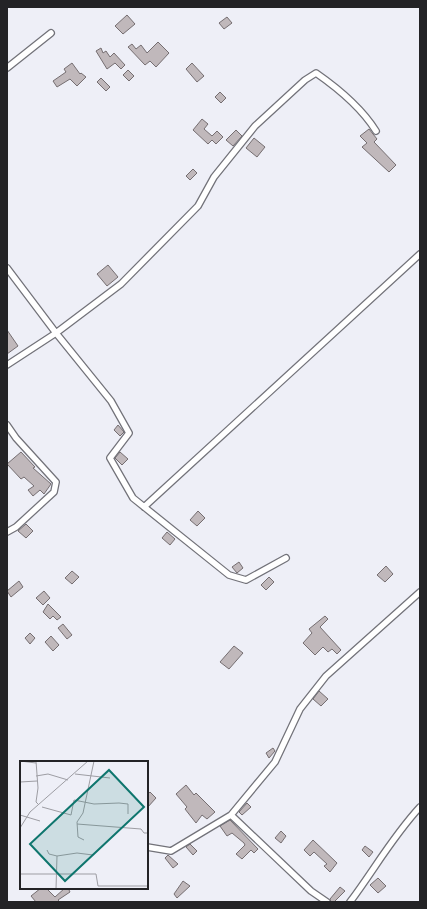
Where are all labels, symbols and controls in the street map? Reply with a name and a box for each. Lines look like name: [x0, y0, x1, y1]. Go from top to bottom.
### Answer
inset map: [20, 761, 148, 889]

